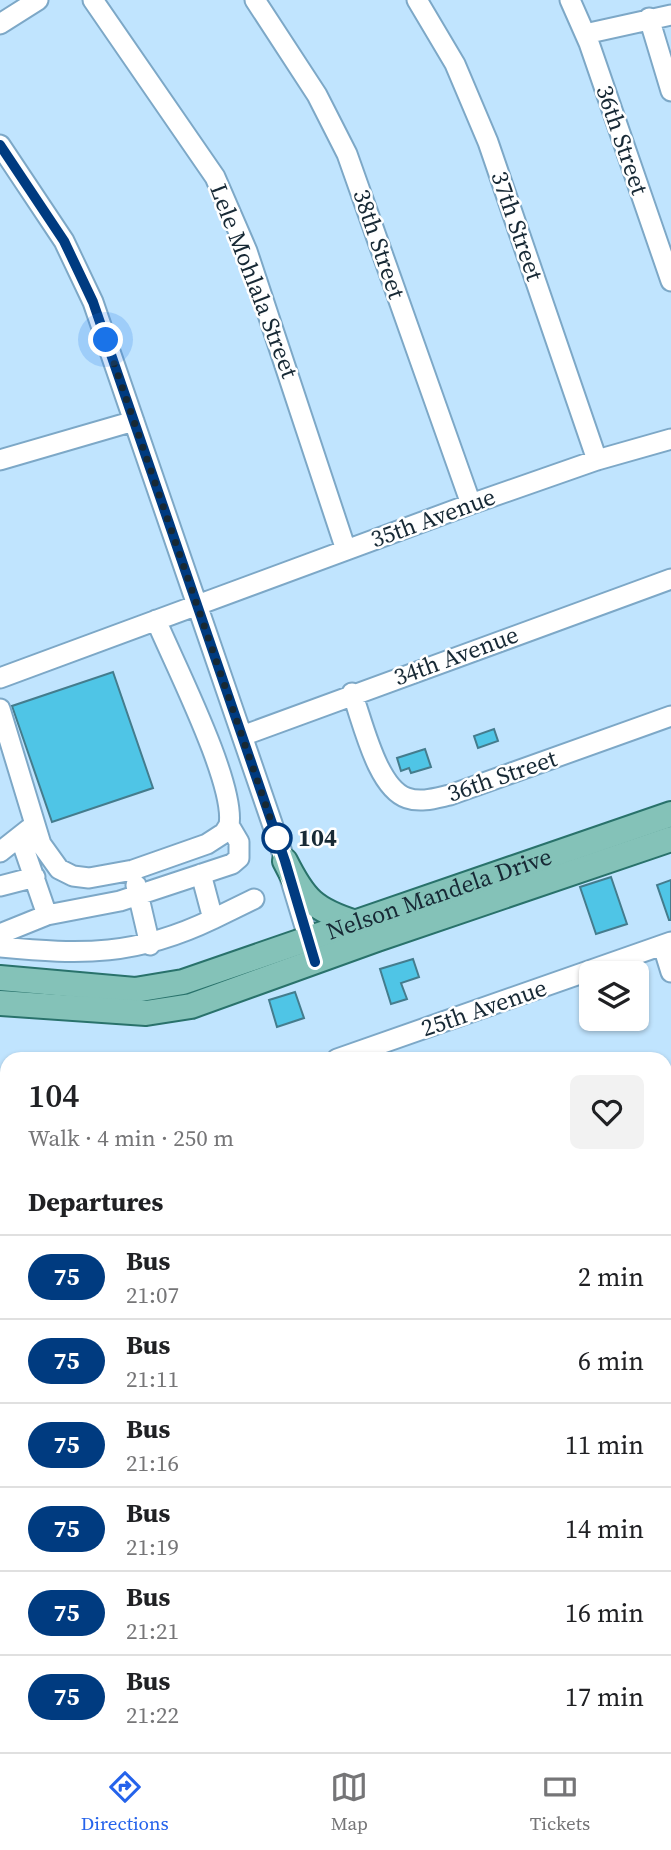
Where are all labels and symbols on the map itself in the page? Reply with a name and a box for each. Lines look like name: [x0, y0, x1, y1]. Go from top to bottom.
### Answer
street label: 36th Street: [588, 81, 657, 199]
street label: 37th Street: [483, 167, 552, 285]
street label: Lele Mohlala Street: [202, 179, 307, 383]
street label: 38th Street: [345, 185, 414, 303]
your location: [88, 322, 123, 357]
street label: 35th Avenue: [366, 480, 500, 555]
street label: 34th Avenue: [389, 618, 523, 693]
street label: 36th Street: [443, 741, 561, 810]
place label: 104: [298, 821, 337, 854]
marker: 104: [262, 823, 292, 853]
street label: Nelson Mandela Drive: [322, 839, 556, 947]
street label: 25th Avenue: [417, 971, 551, 1044]

